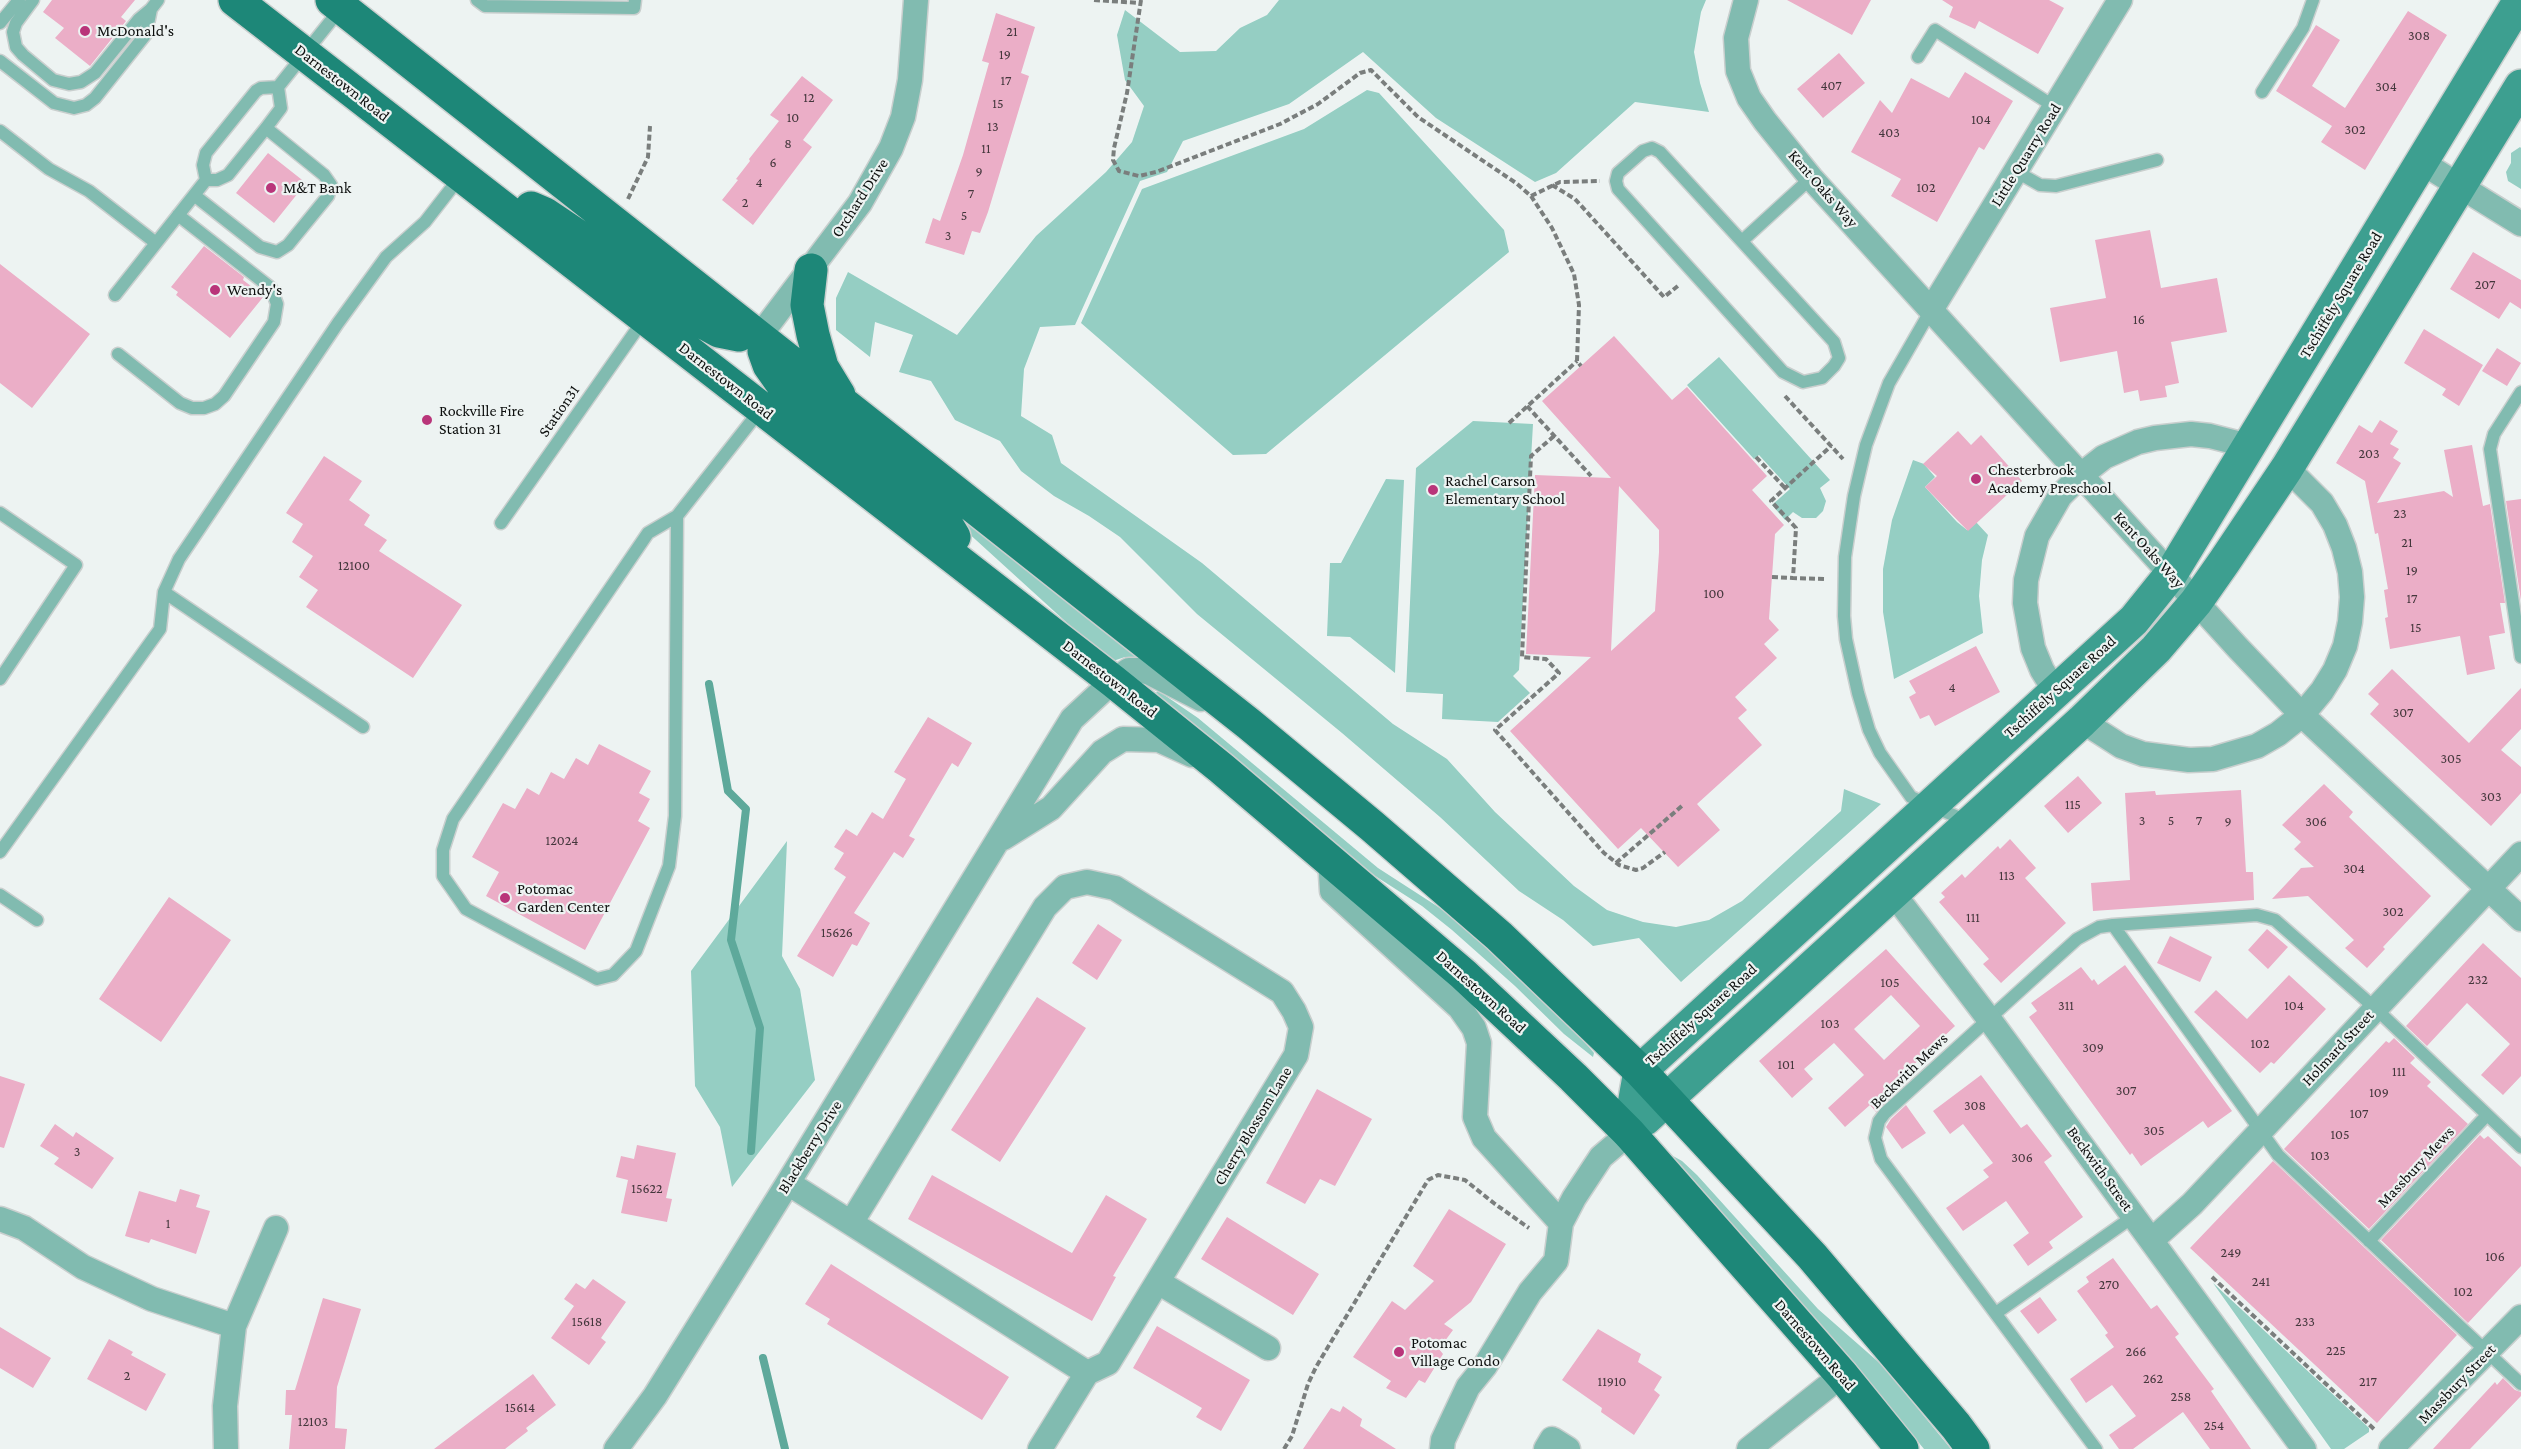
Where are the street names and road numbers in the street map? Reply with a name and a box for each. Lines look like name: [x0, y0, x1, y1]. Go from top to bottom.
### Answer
street label: Darnestown Road: [291, 40, 393, 126]
street label: Little Quarry Road: [1987, 100, 2065, 210]
street label: Kent Oaks Way: [1784, 146, 1862, 232]
street label: Orchard Drive: [827, 155, 893, 241]
street label: Tschiffely Square Road: [2296, 228, 2386, 362]
street label: Darnestown Road: [675, 338, 777, 424]
street label: Station31: [534, 381, 584, 441]
street label: Kent Oaks Way: [2110, 508, 2188, 592]
street label: Tschiffely Square Road: [2000, 632, 2120, 742]
street label: Darnestown Road: [1059, 636, 1161, 722]
street label: Darnestown Road: [1432, 947, 1530, 1037]
street label: Tschiffely Square Road: [1641, 960, 1761, 1070]
street label: Holmard Street: [2298, 1006, 2378, 1090]
street label: Beckwith Mews: [1866, 1029, 1952, 1113]
street label: Cherry Blossom Lane: [1210, 1063, 1296, 1189]
street label: Blackberry Drive: [774, 1097, 846, 1197]
street label: Massbury Mews: [2373, 1122, 2459, 1212]
street label: Beckwith Street: [2063, 1123, 2137, 1215]
street label: Darnestown Road: [1770, 1295, 1860, 1395]
street label: Massbury Street: [2414, 1340, 2500, 1428]

